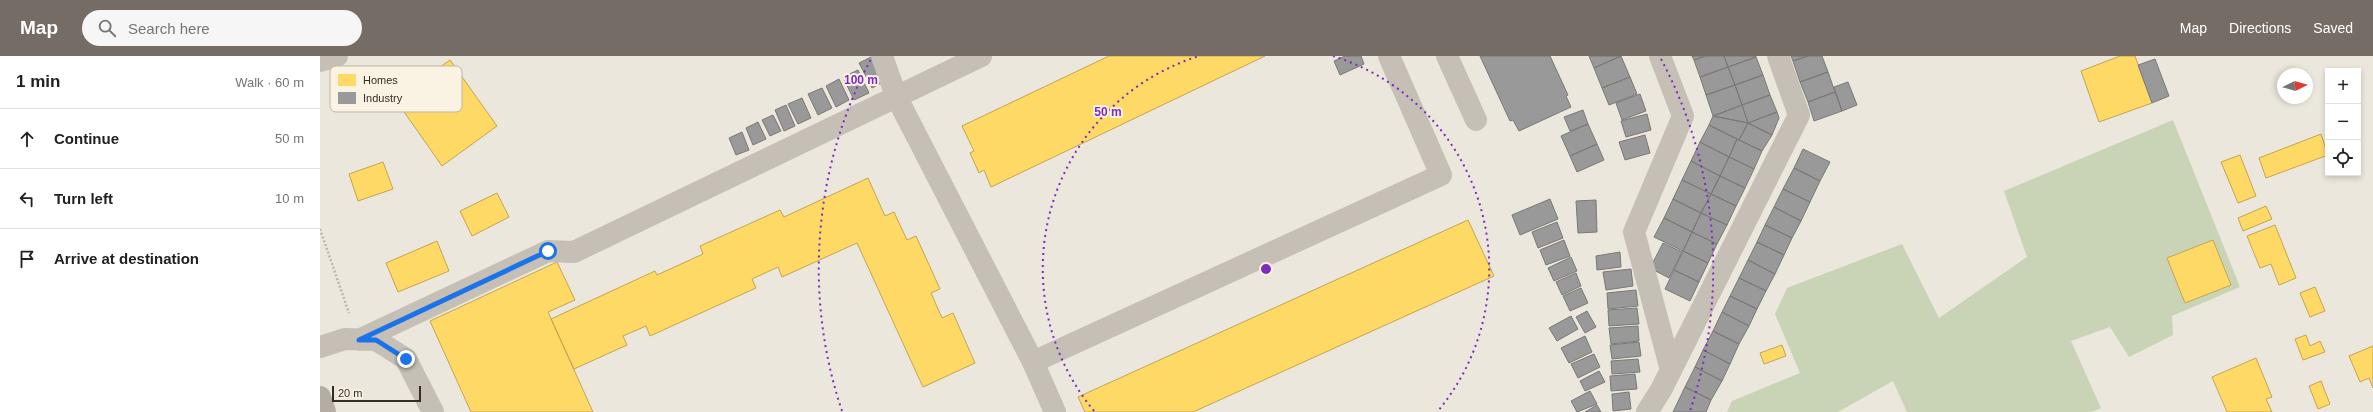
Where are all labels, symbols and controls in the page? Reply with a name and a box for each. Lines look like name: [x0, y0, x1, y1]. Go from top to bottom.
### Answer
search box: [82, 10, 362, 46]
text: Map: [20, 17, 58, 38]
icon: search: [96, 17, 118, 39]
text: Search here: [128, 20, 210, 37]
text: Map: [2180, 20, 2207, 36]
text: Directions: [2229, 20, 2291, 36]
text: Saved: [2313, 20, 2353, 36]
legend: [330, 66, 462, 112]
north arrow: [2277, 68, 2313, 104]
map controls: [2325, 68, 2361, 176]
button: +: [2325, 68, 2361, 104]
text: 1 min: [16, 72, 60, 91]
text: 100 m: [844, 73, 878, 87]
text: Homes: [363, 74, 398, 86]
text: Walk · 60 m: [235, 75, 304, 90]
text: Industry: [363, 92, 403, 104]
button: −: [2325, 104, 2361, 140]
text: 50 m: [1094, 105, 1122, 119]
icon: ahead: [16, 128, 38, 150]
text: Continue: [54, 130, 119, 147]
text: 50 m: [275, 131, 304, 146]
button: locate: [2325, 140, 2361, 176]
icon: left: [16, 188, 38, 210]
text: Turn left: [54, 190, 113, 207]
text: 10 m: [275, 191, 304, 206]
route start: [539, 242, 557, 260]
icon: arrive: [16, 248, 38, 270]
text: Arrive at destination: [54, 250, 199, 267]
centre of rings: [1259, 262, 1273, 276]
route end: [397, 350, 415, 368]
scale bar: [332, 384, 421, 403]
text: 20 m: [338, 387, 362, 399]

